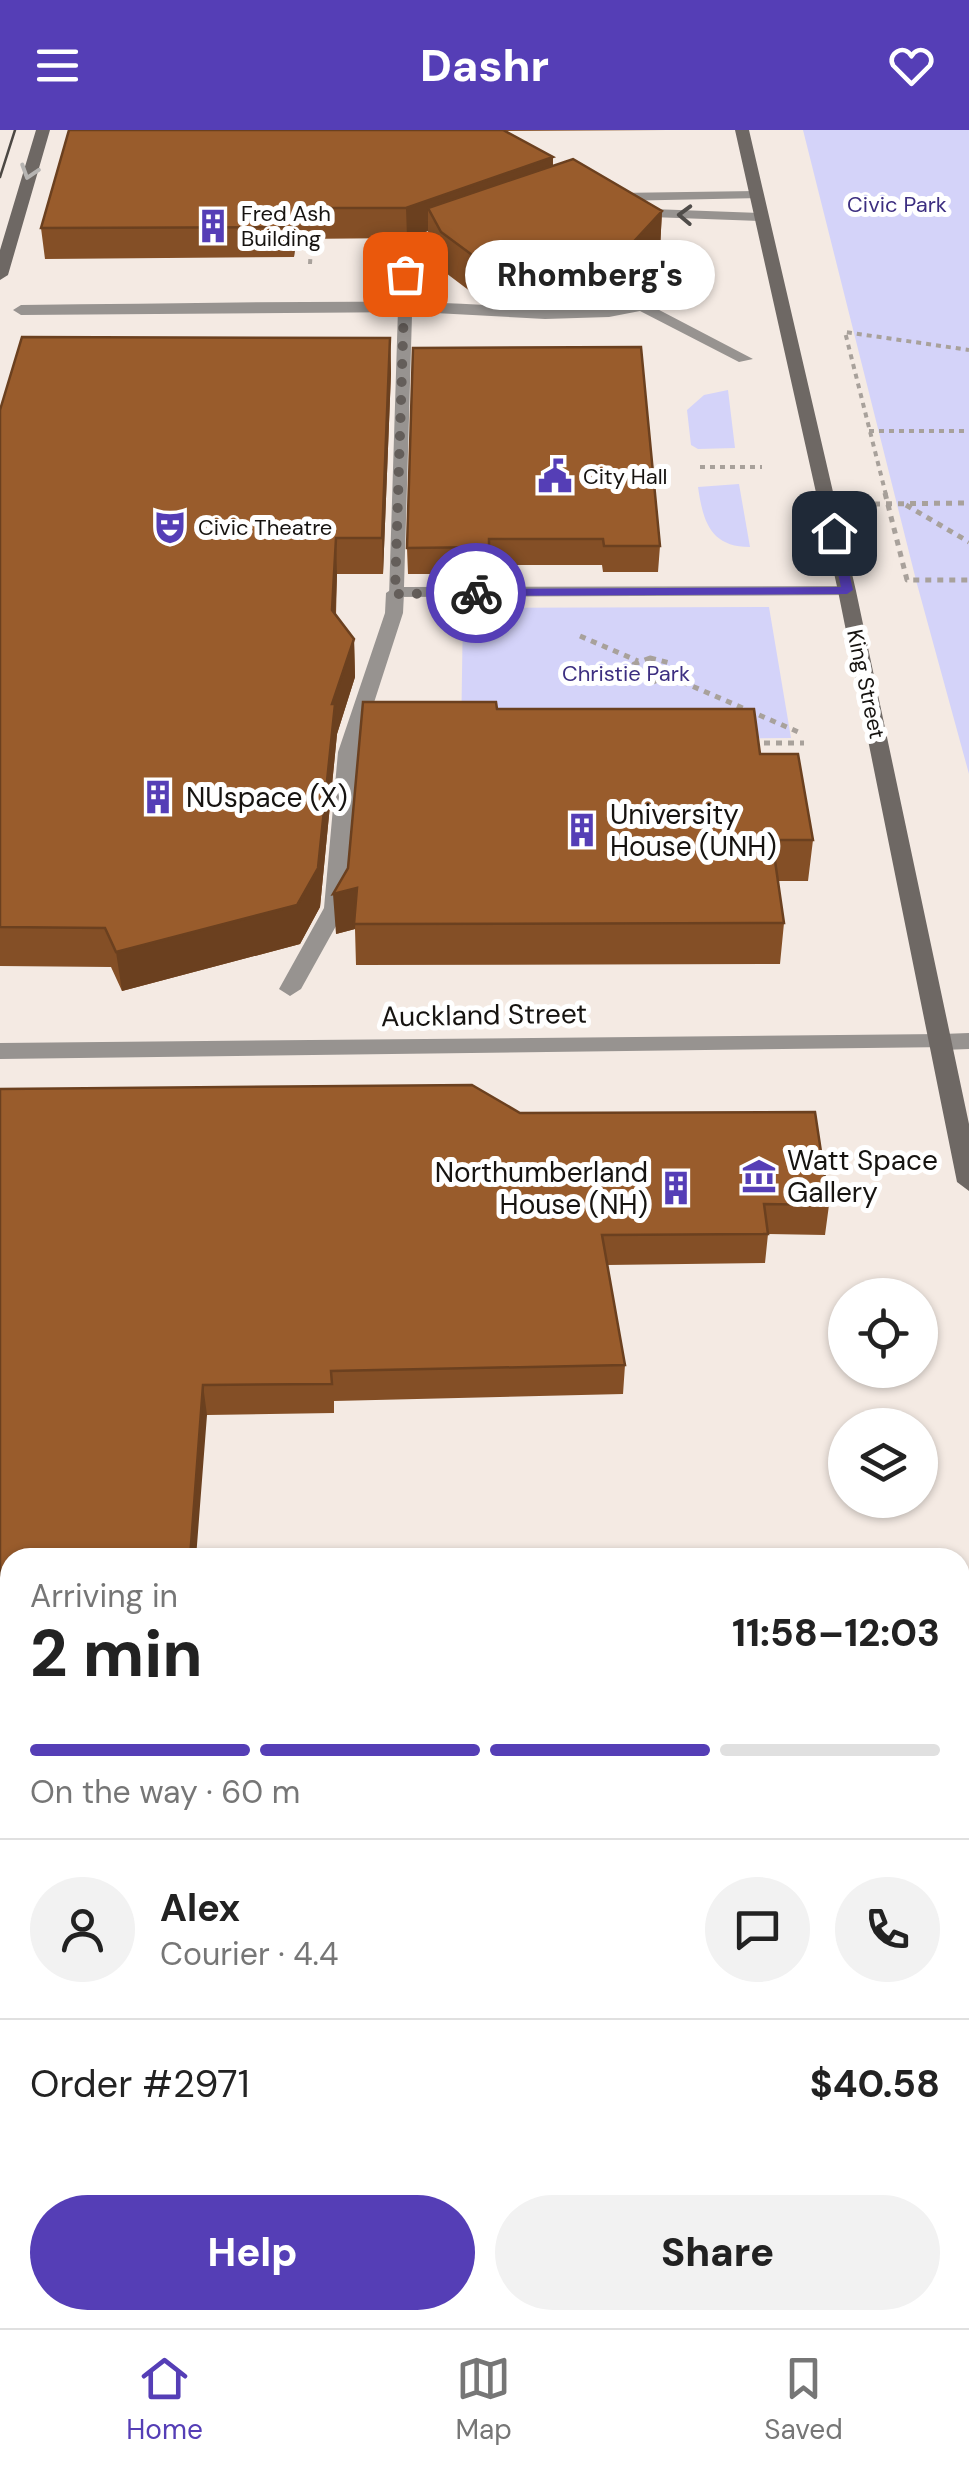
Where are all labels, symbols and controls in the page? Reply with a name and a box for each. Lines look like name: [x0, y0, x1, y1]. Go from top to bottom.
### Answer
text: Dashr: [420, 36, 549, 95]
icon: menu: [30, 38, 85, 93]
icon: heart: [884, 38, 939, 93]
one-way arrow: [20, 163, 40, 180]
park label: Civic Park: [847, 190, 947, 219]
place label: Fred Ash Building: [241, 199, 331, 253]
one-way arrow: [676, 205, 692, 226]
building icon: Fred Ash Building: [194, 207, 232, 245]
pin: [363, 232, 448, 317]
callout: Rhomberg's: [465, 239, 715, 309]
icon: bag: [378, 247, 433, 302]
text: Rhomberg's: [497, 254, 683, 296]
public building icon: City Hall: [536, 457, 574, 495]
place label: City Hall: [583, 462, 668, 491]
pin: [792, 491, 877, 576]
icon: home: [807, 506, 862, 561]
theatre icon: Civic Theatre: [151, 508, 189, 546]
place label: Civic Theatre: [198, 513, 332, 542]
courier: [426, 543, 526, 643]
icon: bike: [449, 566, 504, 621]
street label: King Street: [840, 627, 892, 741]
park label: Christie Park: [562, 659, 690, 688]
building icon: NUspace (X): [139, 778, 177, 816]
place label: NUspace (X): [186, 779, 348, 816]
place label: University House (UNH): [610, 796, 777, 865]
building icon: University House (UNH): [563, 811, 601, 849]
street label: Auckland Street: [381, 995, 587, 1035]
place label: Watt Space Gallery: [787, 1142, 938, 1211]
place label: Northumberland House (NH): [435, 1154, 648, 1223]
museum icon: Watt Space Gallery: [740, 1157, 778, 1195]
building icon: Northumberland House (NH): [657, 1169, 695, 1207]
map controls: [828, 1278, 938, 1518]
button: locate: [828, 1278, 938, 1388]
button: layers: [828, 1408, 938, 1518]
text: Arriving in: [30, 1575, 178, 1617]
text: 11:58–12:03: [732, 1608, 940, 1658]
text: 2 min: [30, 1612, 203, 1696]
text: On the way · 60 m: [30, 1771, 300, 1813]
button: person: [30, 1877, 135, 1982]
button: chat: [705, 1877, 810, 1982]
button: phone: [835, 1877, 940, 1982]
text: Alex: [160, 1883, 240, 1933]
text: Courier · 4.4: [160, 1933, 338, 1975]
text: Order #2971: [30, 2059, 250, 2109]
text: $40.58: [810, 2059, 940, 2109]
button: Help: [30, 2195, 475, 2310]
button: Share: [495, 2195, 940, 2310]
tab: Home: [126, 2351, 203, 2448]
tab: Map: [455, 2351, 512, 2448]
tab: Saved: [764, 2351, 843, 2448]

